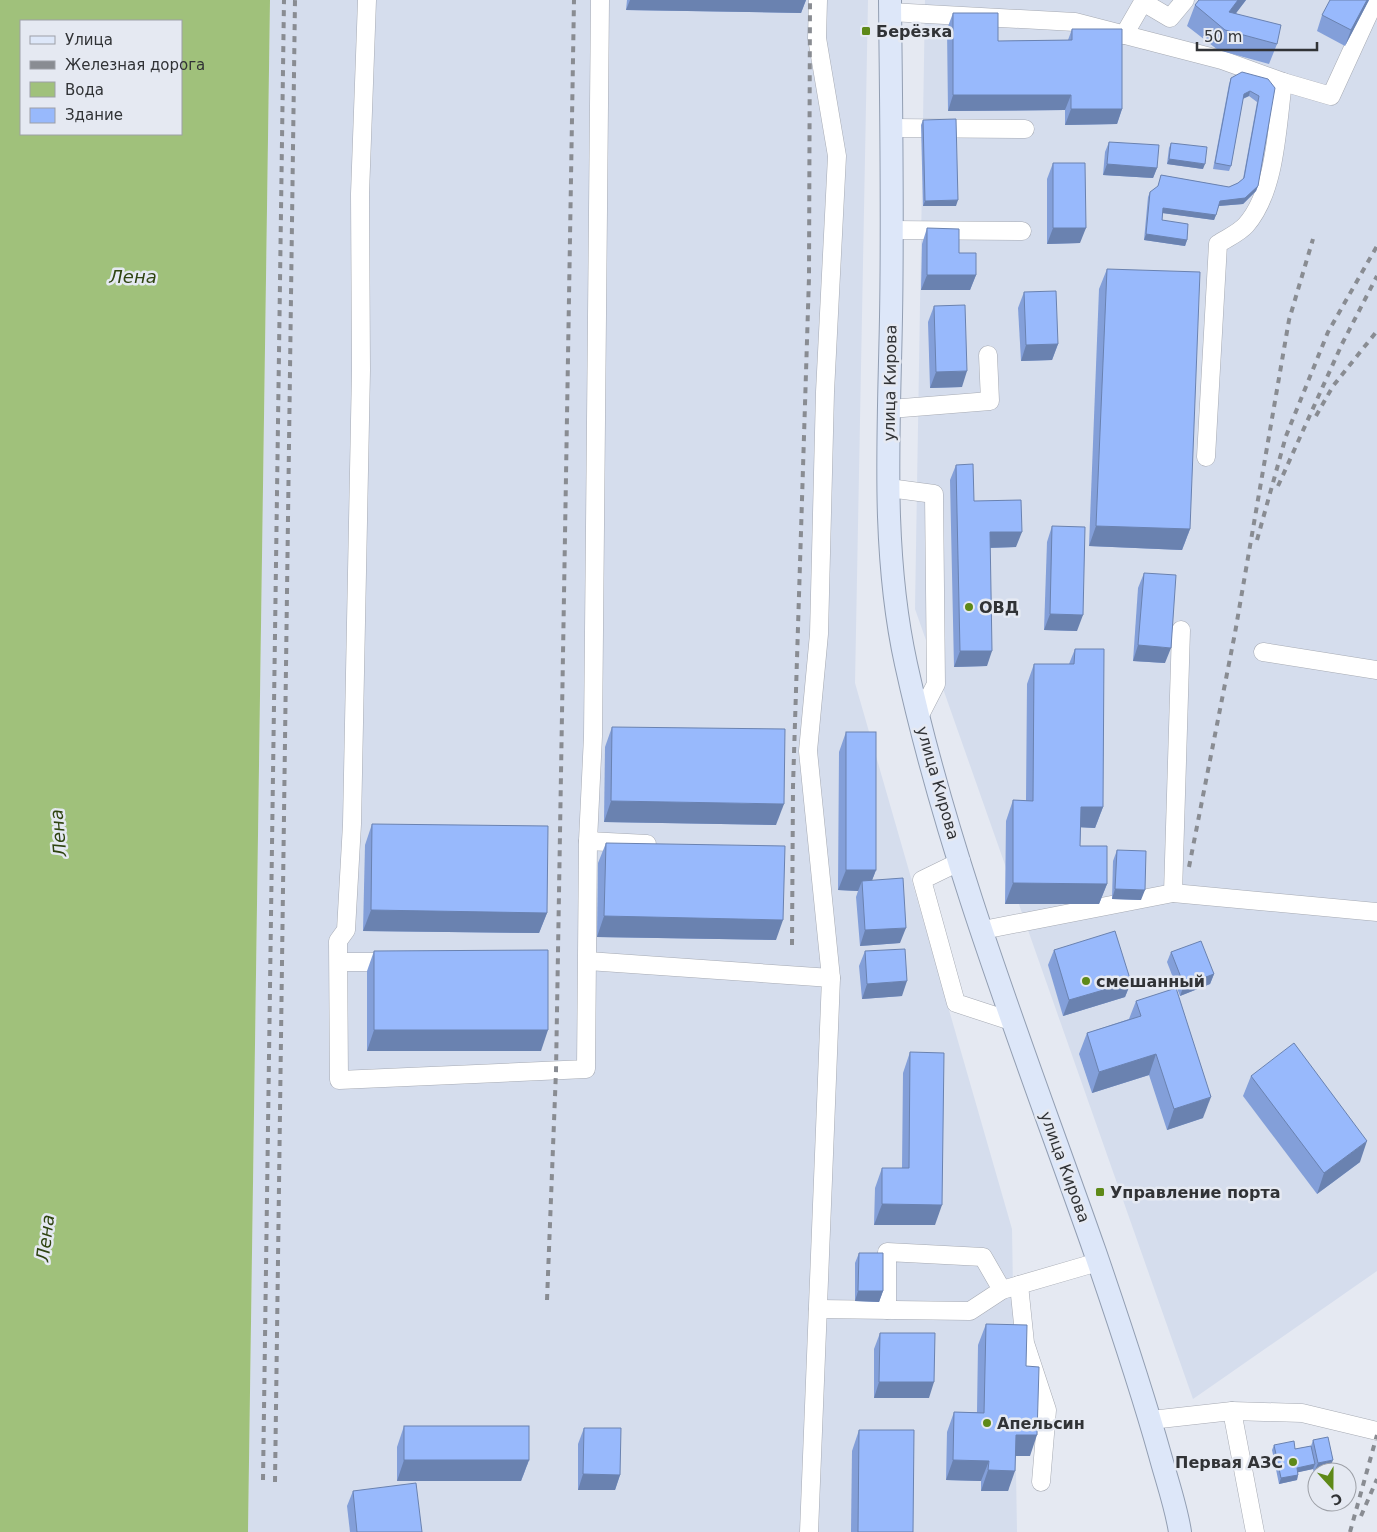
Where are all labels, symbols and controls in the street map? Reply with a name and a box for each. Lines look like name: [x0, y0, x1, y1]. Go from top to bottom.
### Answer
legend: [20, 20, 182, 135]
scale bar: [1197, 20, 1317, 52]
place label: Берёзка: [876, 22, 952, 41]
marker: Берёзка: [860, 25, 872, 37]
text: 50 m: [1204, 28, 1242, 46]
text: Улица: [65, 31, 113, 49]
text: Железная дорога: [65, 56, 205, 74]
text: Вода: [65, 81, 104, 99]
text: Здание: [65, 106, 123, 124]
water label: Лена: [108, 266, 157, 287]
street label: улица Кирова: [879, 324, 901, 442]
place label: ОВД: [979, 598, 1019, 617]
marker: ОВД: [963, 601, 975, 613]
street label: улица Кирова: [913, 724, 963, 842]
water label: Лена: [45, 808, 71, 859]
place label: смешанный: [1096, 972, 1205, 991]
marker: смешанный: [1080, 975, 1092, 987]
street label: улица Кирова: [1036, 1109, 1094, 1225]
place label: Управление порта: [1110, 1183, 1281, 1202]
marker: Управление порта: [1094, 1186, 1106, 1198]
water label: Лена: [32, 1213, 58, 1264]
place label: Апельсин: [997, 1414, 1085, 1433]
marker: Апельсин: [981, 1417, 993, 1429]
place label: Первая АЗС: [1175, 1453, 1283, 1472]
marker: Первая АЗС: [1287, 1456, 1299, 1468]
north arrow: [1307, 1462, 1357, 1512]
text: С: [1329, 1490, 1344, 1508]

